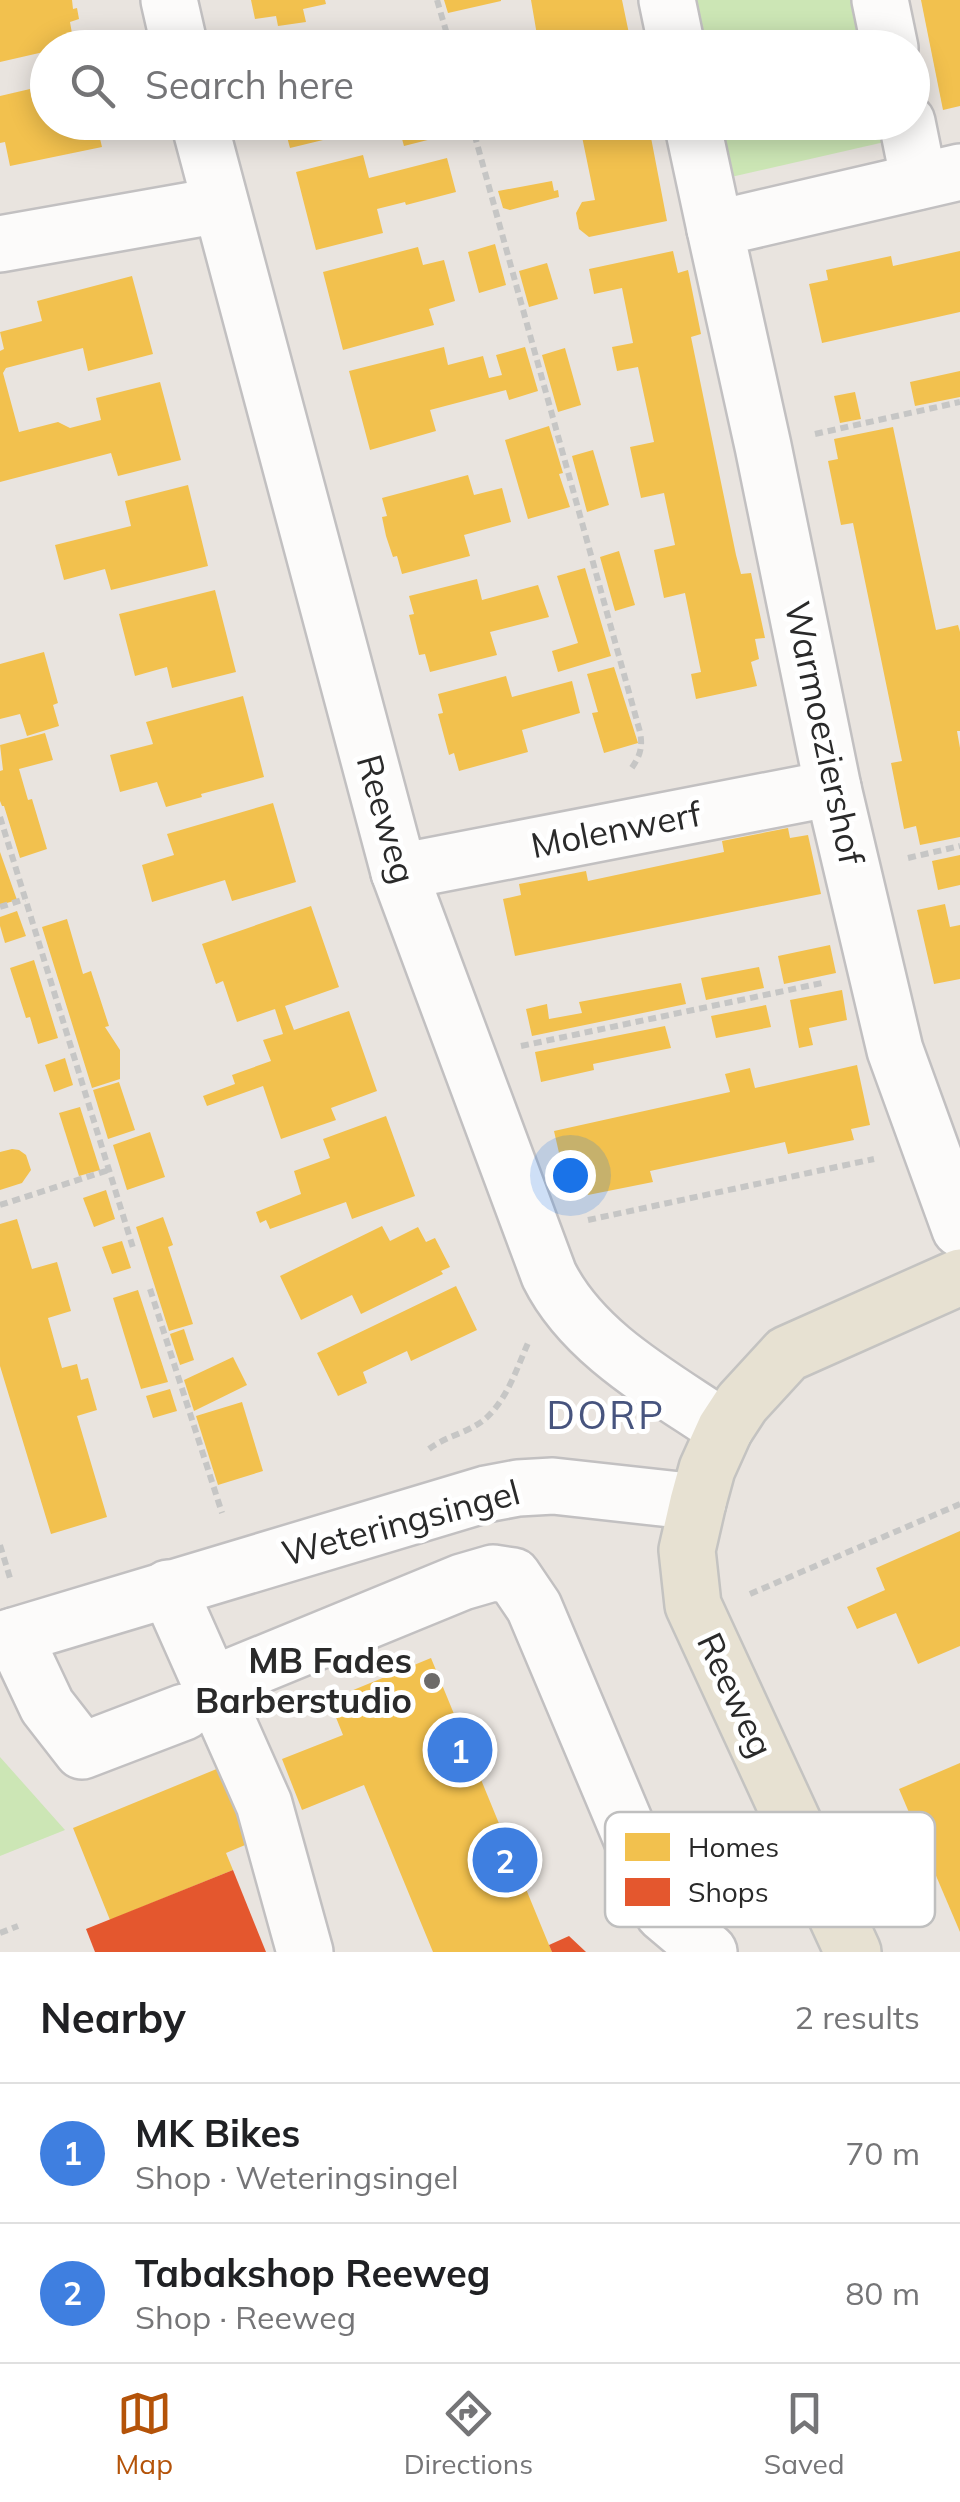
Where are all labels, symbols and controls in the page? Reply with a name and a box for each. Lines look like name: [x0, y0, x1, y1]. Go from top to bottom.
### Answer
search box: [30, 30, 930, 140]
icon: search: [65, 58, 120, 113]
text: Search here: [145, 61, 354, 109]
street label: Warmoeziershof: [776, 597, 875, 870]
street label: Reeweg: [348, 749, 426, 888]
street label: Molenwerf: [527, 791, 706, 867]
your location: [545, 1150, 596, 1201]
district label: DORP: [547, 1391, 665, 1439]
street label: Weteringsingel: [277, 1469, 524, 1575]
street label: Reeweg: [688, 1625, 784, 1764]
place label: MB Fades Barberstudio: [195, 1638, 412, 1722]
marker: MB Fades Barberstudio: [421, 1670, 443, 1692]
pin: 1: [428, 1712, 492, 1788]
legend: [605, 1812, 935, 1927]
pin: 2: [472, 1822, 538, 1898]
text: Homes: [688, 1829, 779, 1864]
text: Shops: [688, 1874, 769, 1909]
text: Nearby: [40, 1991, 186, 2044]
text: 2 results: [795, 1997, 920, 2037]
text: MK Bikes: [135, 2109, 300, 2157]
text: 1: [63, 2133, 82, 2173]
text: 70 m: [845, 2133, 920, 2173]
text: Shop · Weteringsingel: [135, 2157, 459, 2197]
text: Tabakshop Reeweg: [135, 2249, 491, 2297]
text: 2: [63, 2273, 82, 2313]
text: 80 m: [845, 2273, 920, 2313]
text: Shop · Reeweg: [135, 2297, 356, 2337]
tab: Map: [115, 2386, 173, 2481]
tab: Directions: [404, 2386, 533, 2481]
tab: Saved: [764, 2386, 845, 2481]

